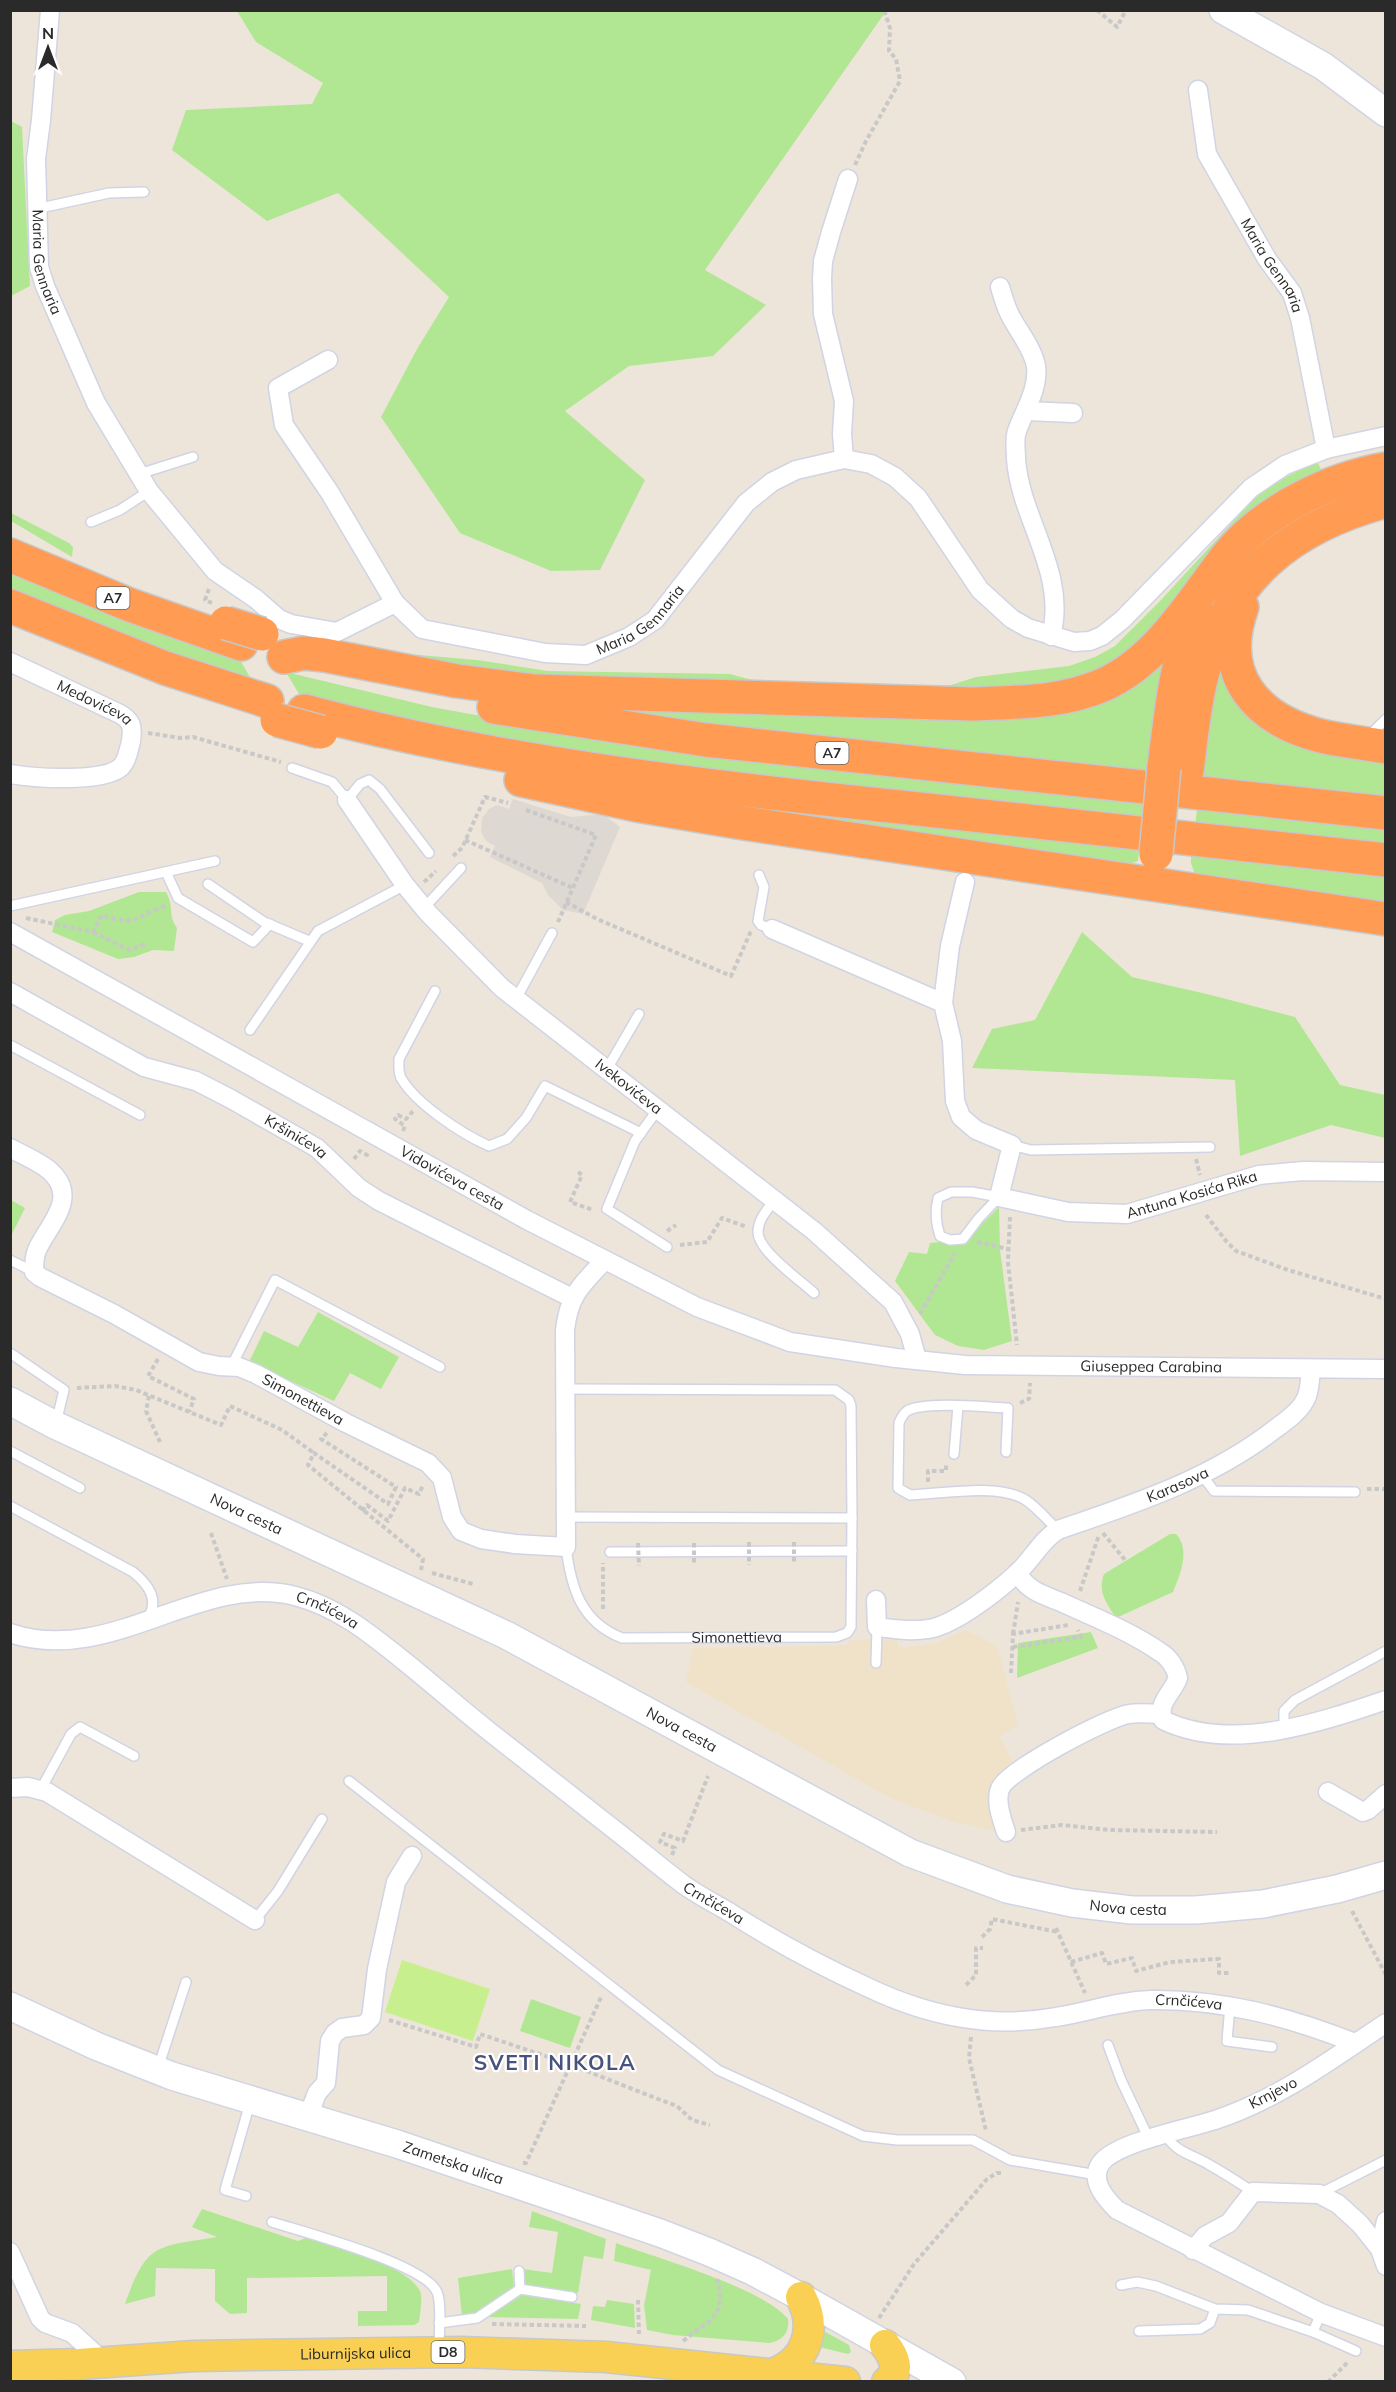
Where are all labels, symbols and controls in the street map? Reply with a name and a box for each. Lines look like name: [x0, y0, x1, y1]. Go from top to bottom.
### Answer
north arrow: [18, 18, 78, 78]
text: N: [42, 23, 54, 43]
street label: Maria Gennaria: [28, 209, 66, 317]
street label: Maria Gennaria: [1237, 215, 1308, 315]
street label: Maria Gennaria: [593, 581, 688, 659]
road number: A7: [96, 587, 130, 609]
street label: Medovićeva: [54, 676, 137, 729]
road number: A7: [816, 742, 848, 764]
street label: Ivekovićeva: [592, 1054, 666, 1118]
street label: Kršinićeva: [261, 1110, 332, 1162]
street label: Vidovićeva cesta: [397, 1141, 508, 1214]
street label: Antuna Kosića Rika: [1124, 1166, 1259, 1223]
street label: Giuseppea Carabina: [1080, 1356, 1222, 1376]
street label: Simonettieva: [259, 1369, 347, 1429]
street label: Karasova: [1144, 1463, 1212, 1506]
street label: Nova cesta: [207, 1489, 286, 1539]
street label: Crnčićeva: [294, 1587, 363, 1633]
street label: Simonettieva: [691, 1627, 782, 1647]
street label: Nova cesta: [643, 1703, 720, 1756]
street label: Crnčićeva: [680, 1877, 748, 1928]
street label: Nova cesta: [1089, 1895, 1167, 1919]
street label: Crnčićeva: [1155, 1990, 1224, 2014]
district label: SVETI NIKOLA: [474, 2049, 636, 2075]
street label: Krnjevo: [1245, 2072, 1300, 2113]
street label: Zametska ulica: [401, 2137, 506, 2188]
road number: D8: [432, 2341, 464, 2363]
street label: Liburnijska ulica: [300, 2343, 411, 2363]

